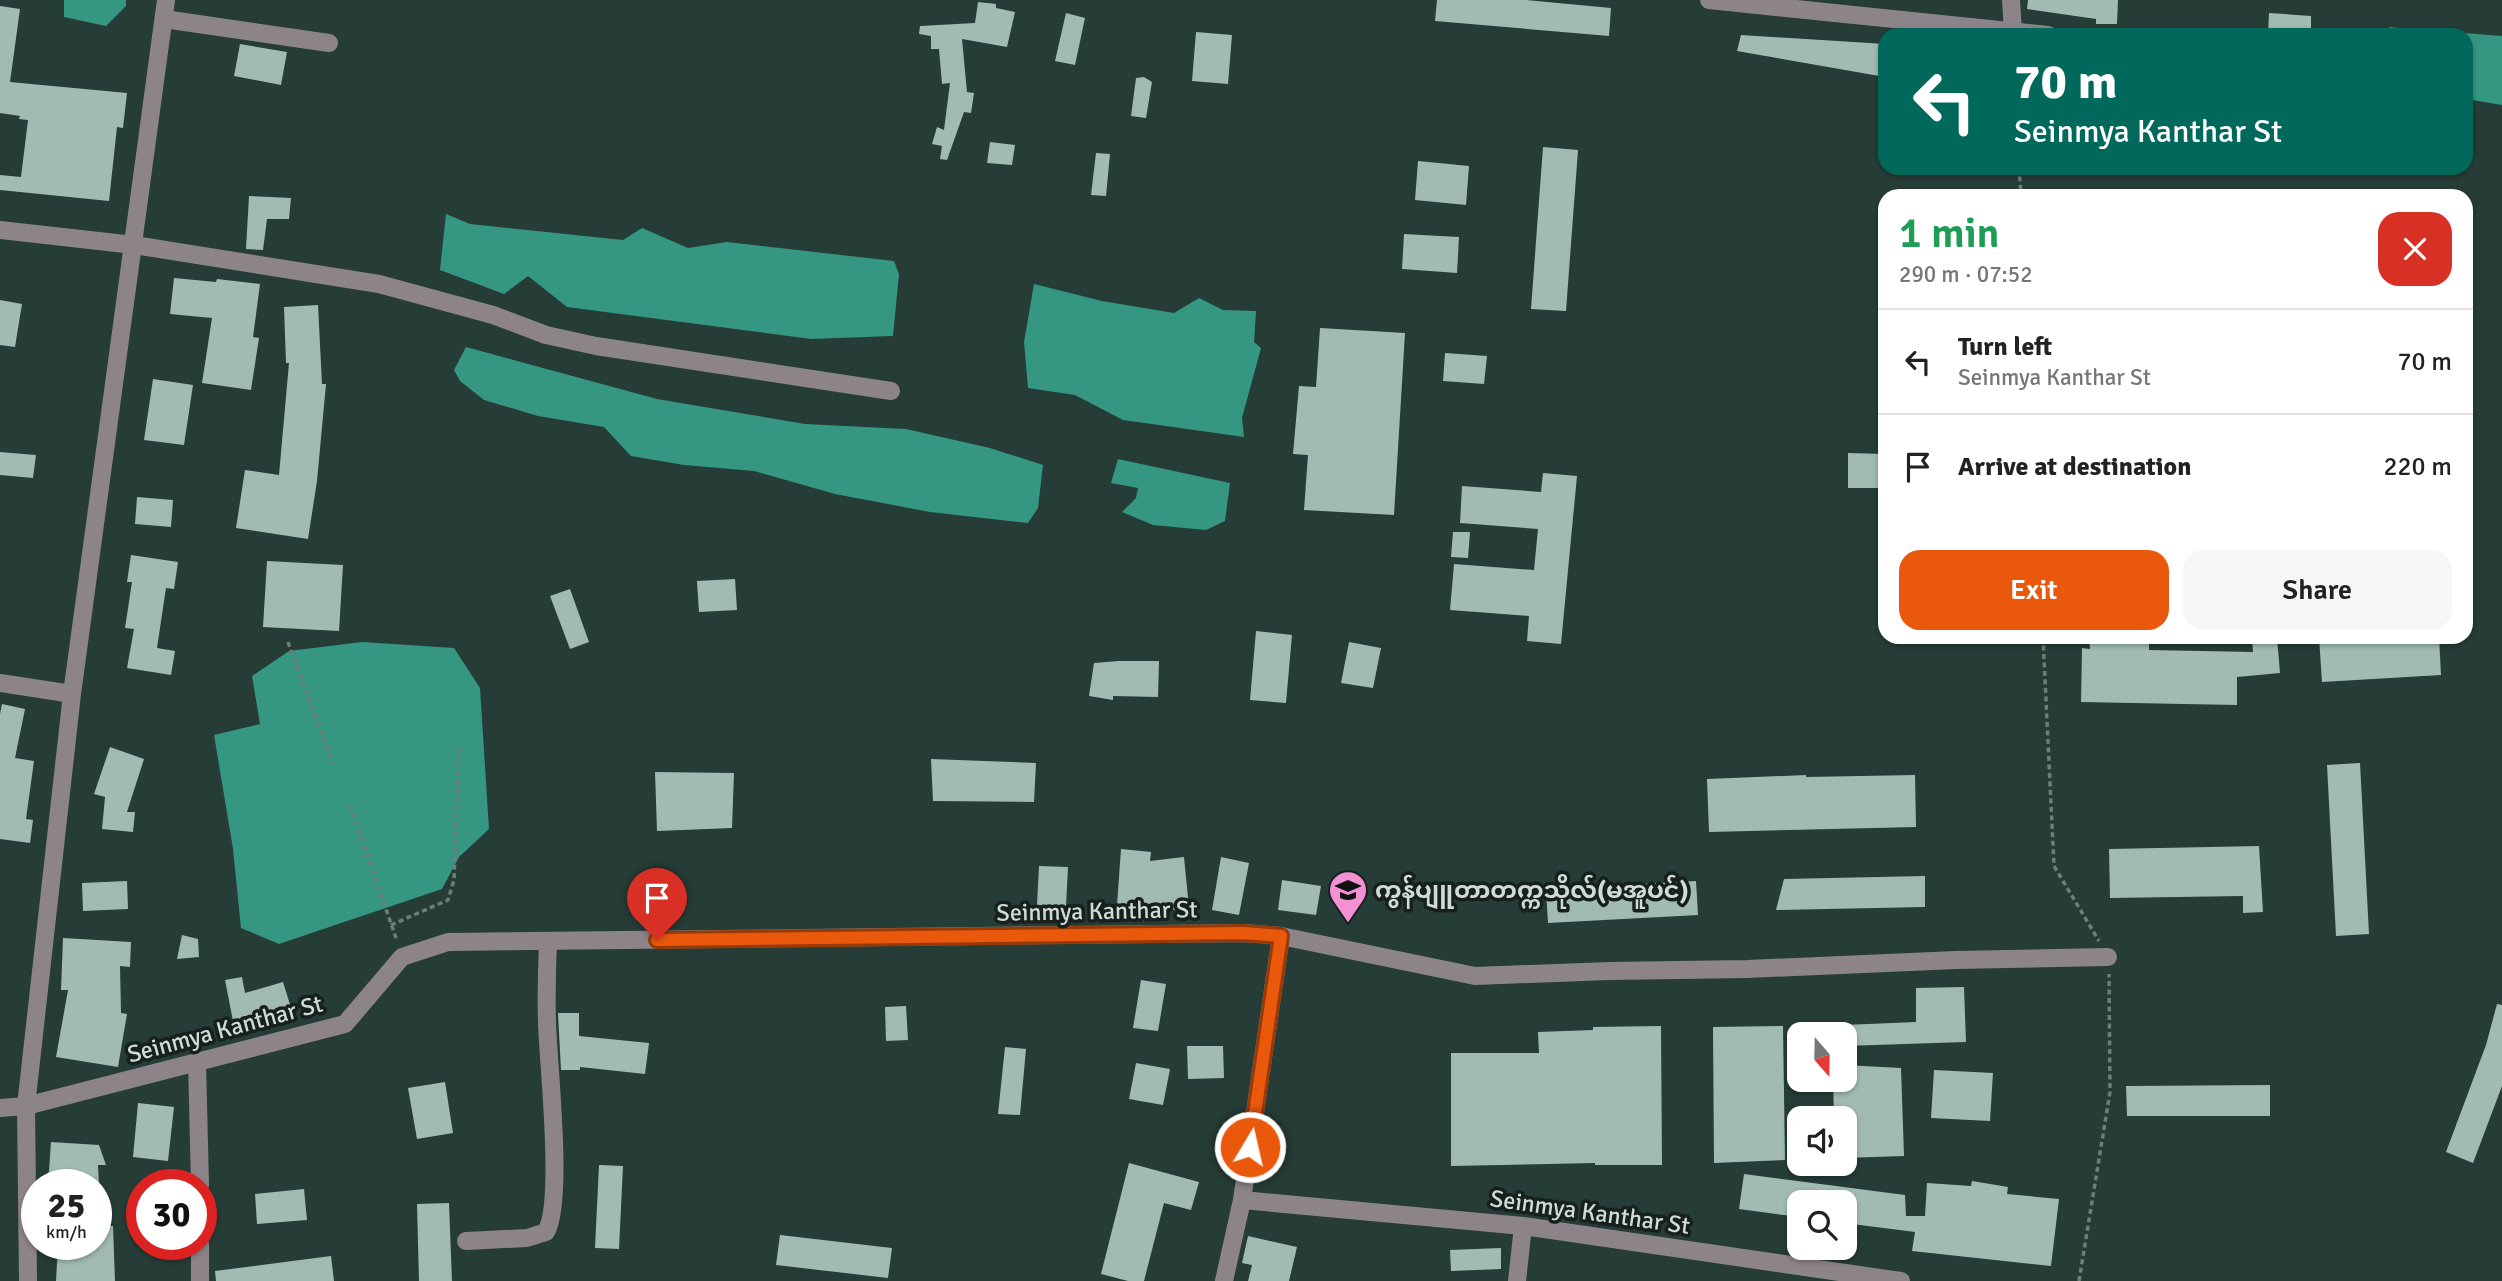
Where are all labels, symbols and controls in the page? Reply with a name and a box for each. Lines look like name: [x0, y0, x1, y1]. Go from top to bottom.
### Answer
text: 70 m: [2014, 52, 2117, 112]
icon: left: [1899, 56, 1990, 147]
text: Seinmya Kanthar St: [2014, 112, 2282, 151]
text: 1 min: [1899, 208, 2000, 259]
button: close: [2378, 212, 2452, 286]
text: 290 m · 07:52: [1899, 260, 2033, 289]
text: Turn left: [1958, 331, 2052, 363]
icon: left: [1899, 343, 1937, 381]
text: 70 m: [2397, 346, 2452, 378]
text: Seinmya Kanthar St: [1958, 363, 2151, 392]
icon: arrive: [1899, 448, 1937, 486]
text: Arrive at destination: [1958, 451, 2191, 483]
text: 220 m: [2383, 451, 2452, 483]
button: Exit: [1899, 550, 2169, 630]
button: Share: [2183, 550, 2452, 630]
pin: [627, 868, 687, 940]
school or university icon: ကွန်ပျူတာတက္ကသိုလ်(မအူပင်): [1327, 869, 1369, 924]
place label: ကွန်ပျူတာတက္ကသိုလ်(မအူပင်): [1375, 874, 1689, 910]
icon: arrive: [638, 879, 676, 917]
street label: Seinmya Kanthar St: [996, 894, 1198, 928]
street label: Seinmya Kanthar St: [124, 988, 326, 1070]
north arrow: [1787, 1022, 1857, 1092]
map controls: [1787, 1022, 1857, 1260]
button: sound: [1787, 1106, 1857, 1176]
position arrow: [1213, 1110, 1287, 1184]
speed limit sign: 30: [126, 1169, 217, 1260]
street label: Seinmya Kanthar St: [1488, 1183, 1692, 1241]
text: 25: [48, 1184, 85, 1227]
button: search: [1787, 1190, 1857, 1260]
text: km/h: [46, 1221, 87, 1243]

